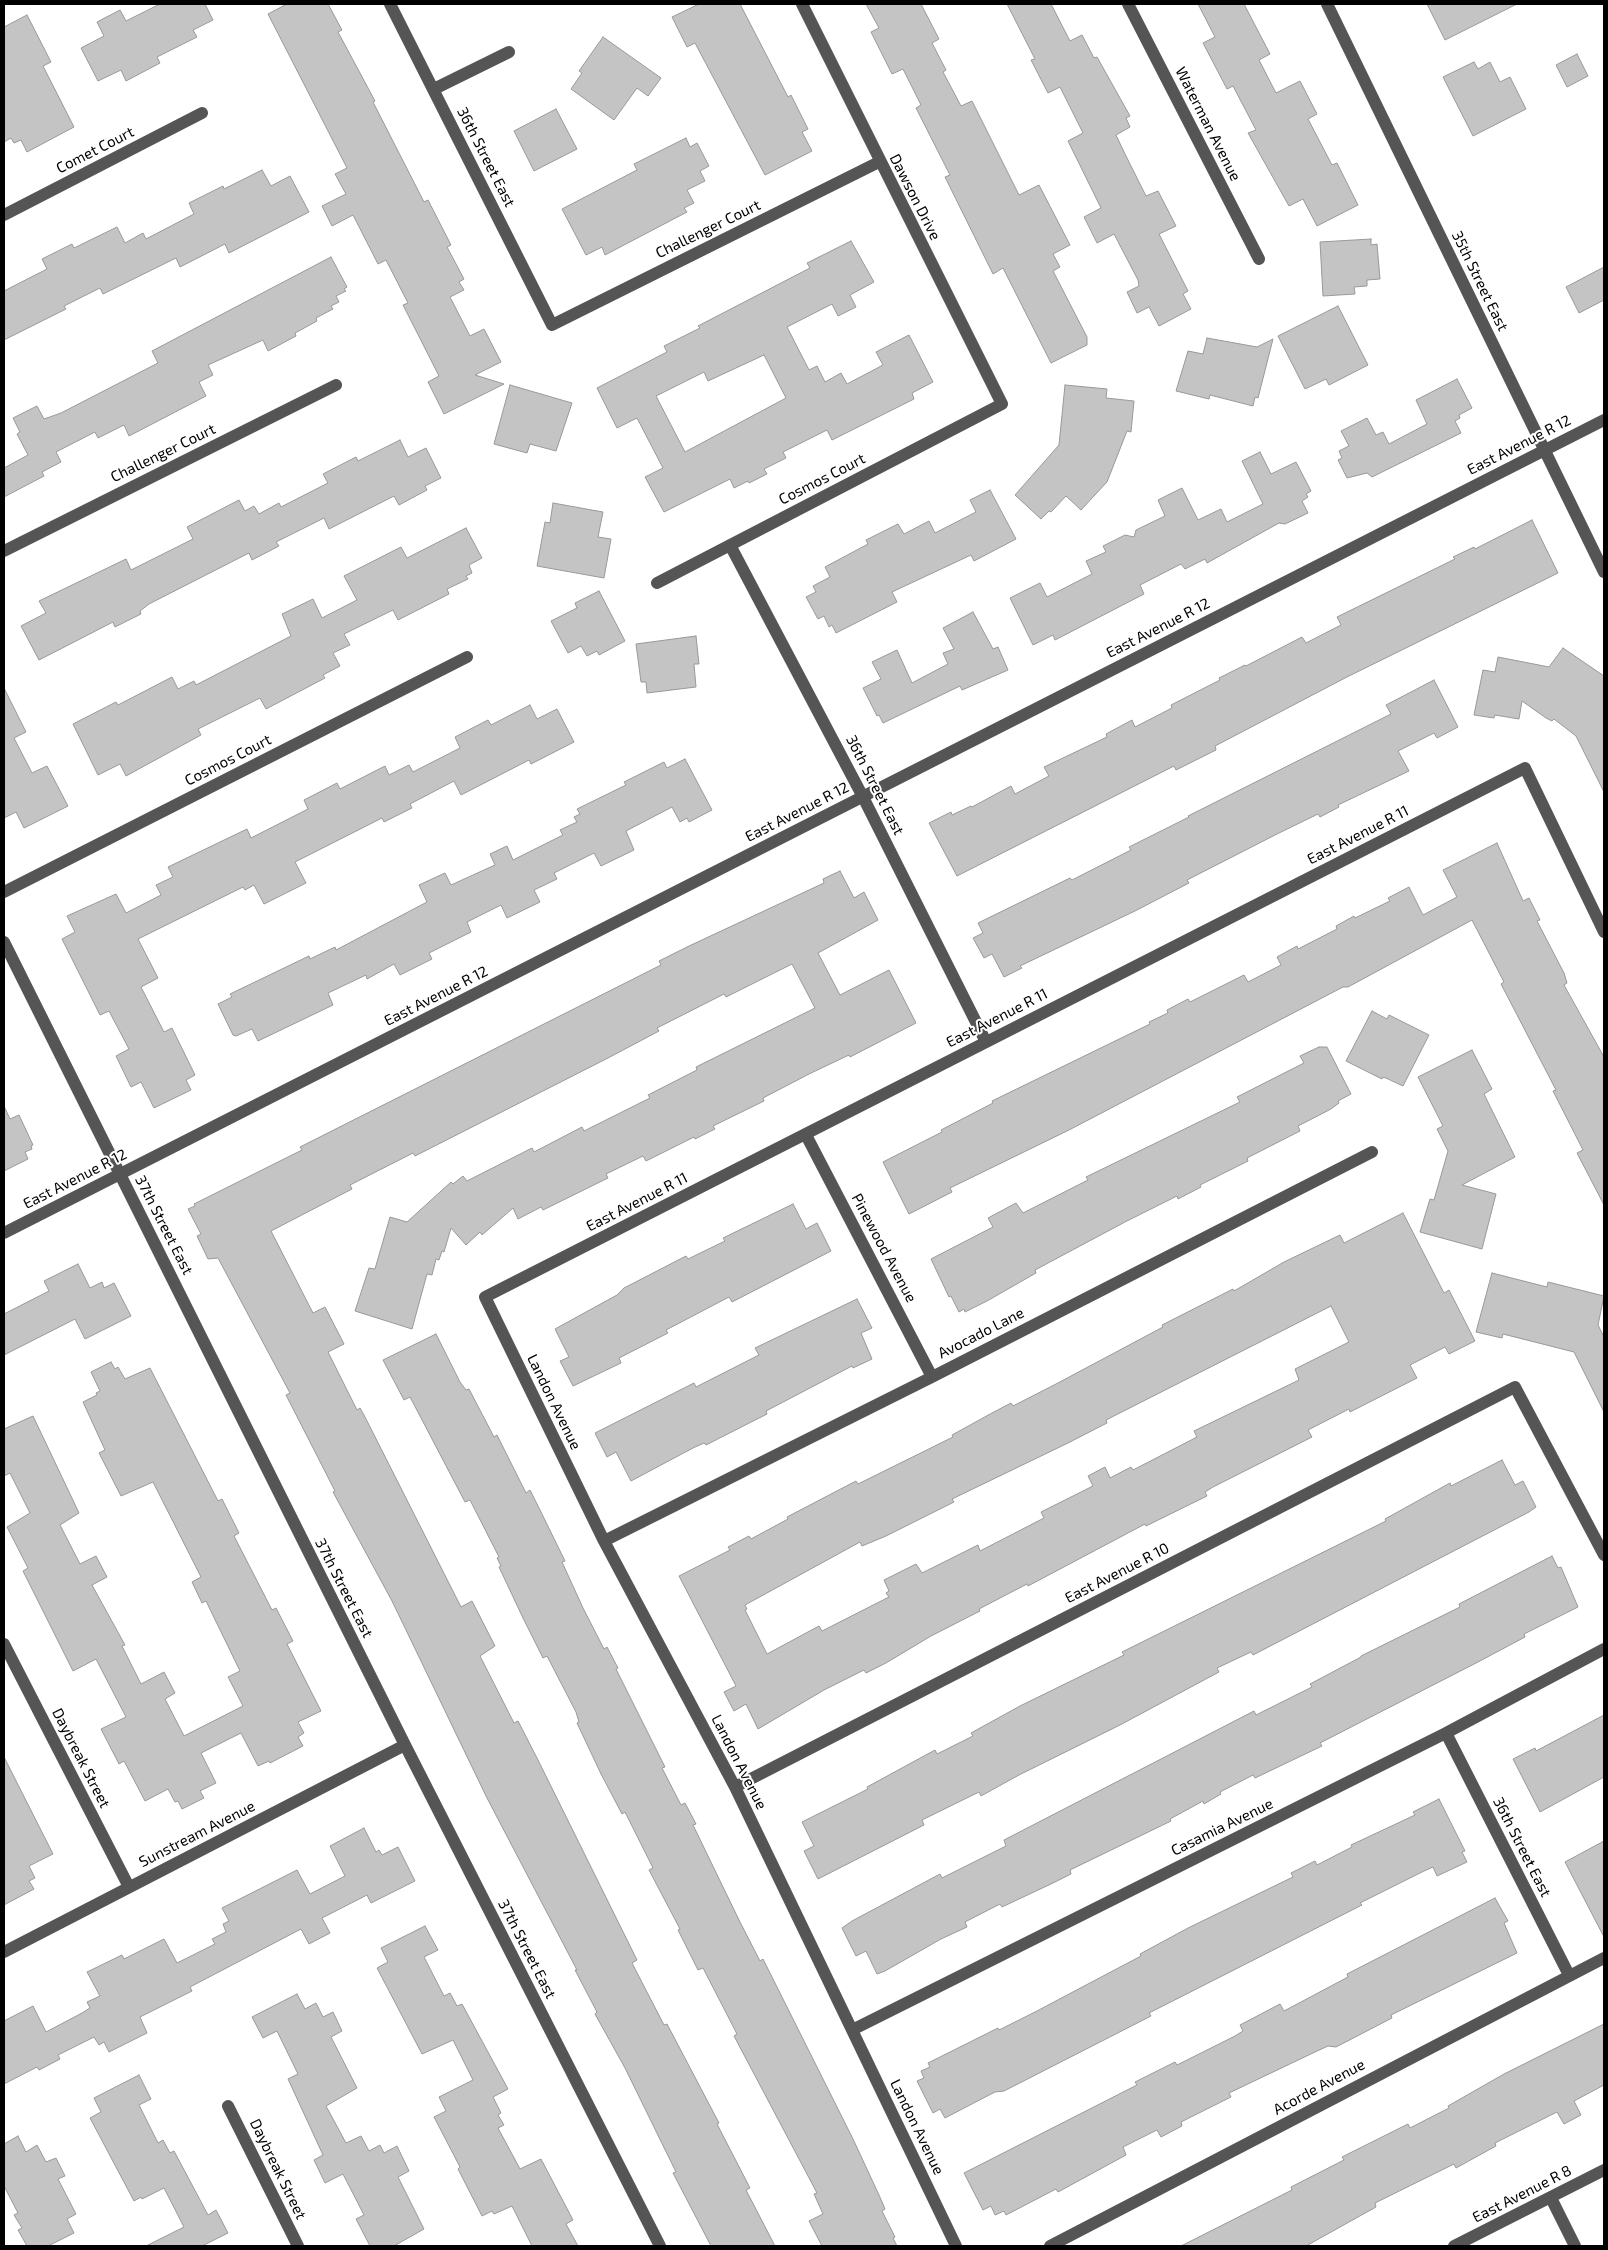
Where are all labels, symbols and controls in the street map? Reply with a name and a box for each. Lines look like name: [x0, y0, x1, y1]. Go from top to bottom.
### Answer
street label: Waterman Avenue: [1171, 64, 1245, 184]
street label: 36th Street East: [453, 104, 519, 210]
street label: Comet Court: [53, 123, 137, 177]
street label: Dawson Drive: [886, 151, 944, 243]
street label: Challenger Court: [653, 196, 763, 262]
street label: 35th Street East: [1448, 228, 1512, 334]
street label: East Avenue R 12: [1464, 411, 1574, 479]
street label: Challenger Court: [108, 420, 218, 486]
street label: Cosmos Court: [776, 449, 868, 509]
street label: East Avenue R 12: [1103, 594, 1213, 662]
street label: Cosmos Court: [182, 730, 274, 790]
street label: 36th Street East: [842, 732, 908, 838]
street label: East Avenue R 12: [742, 778, 852, 846]
street label: East Avenue R 11: [1304, 802, 1412, 868]
street label: East Avenue R 12: [381, 962, 491, 1030]
street label: East Avenue R 11: [943, 985, 1051, 1051]
street label: East Avenue R 12: [20, 1145, 130, 1213]
street label: East Avenue R 11: [583, 1169, 691, 1235]
street label: 37th Street East: [131, 1172, 197, 1278]
street label: Pinewood Avenue: [848, 1190, 920, 1306]
street label: Avocado Lane: [935, 1304, 1027, 1362]
street label: Landon Avenue: [523, 1351, 585, 1453]
street label: 37th Street East: [311, 1535, 377, 1641]
street label: East Avenue R 10: [1062, 1539, 1172, 1607]
street label: Daybreak Street: [48, 1705, 114, 1811]
street label: Landon Avenue: [707, 1712, 771, 1812]
street label: 36th Street East: [1489, 1794, 1555, 1900]
street label: Casamia Avenue: [1168, 1795, 1276, 1859]
street label: Sunstream Avenue: [136, 1797, 258, 1871]
street label: 37th Street East: [494, 1896, 560, 2002]
street label: Acorde Avenue: [1270, 2055, 1368, 2119]
street label: Landon Avenue: [886, 2076, 948, 2178]
street label: Daybreak Street: [246, 2116, 310, 2222]
street label: East Avenue R 8: [1470, 2161, 1574, 2227]

